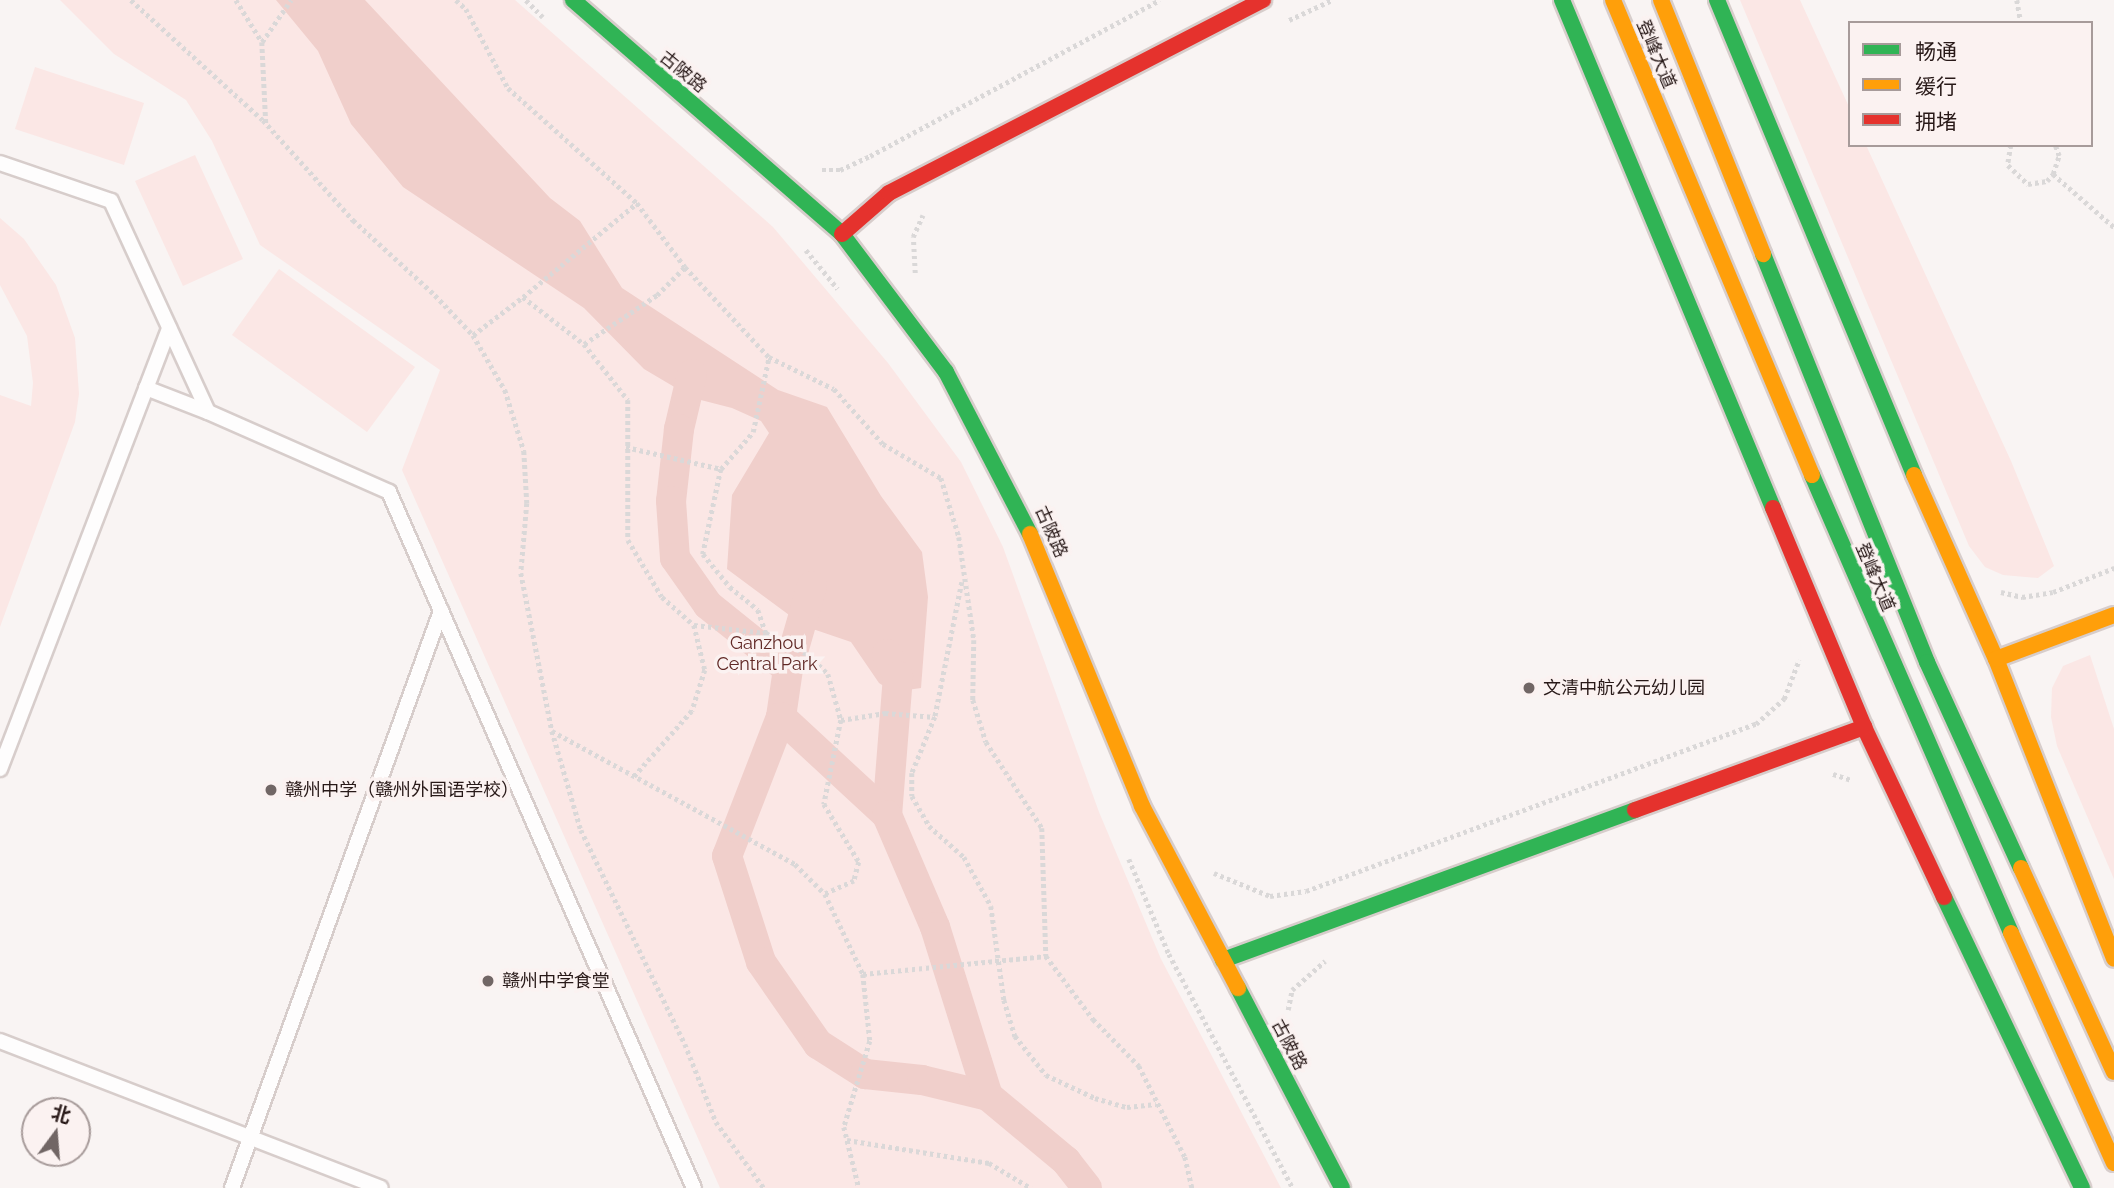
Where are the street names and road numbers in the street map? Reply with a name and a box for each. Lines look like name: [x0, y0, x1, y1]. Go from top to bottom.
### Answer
street label: 登峰大道: [1632, 17, 1680, 91]
street label: 古陂路: [655, 47, 711, 97]
street label: 古陂路: [1030, 503, 1072, 561]
street label: 登峰大道: [1851, 540, 1899, 614]
street label: 古陂路: [1267, 1016, 1311, 1074]

